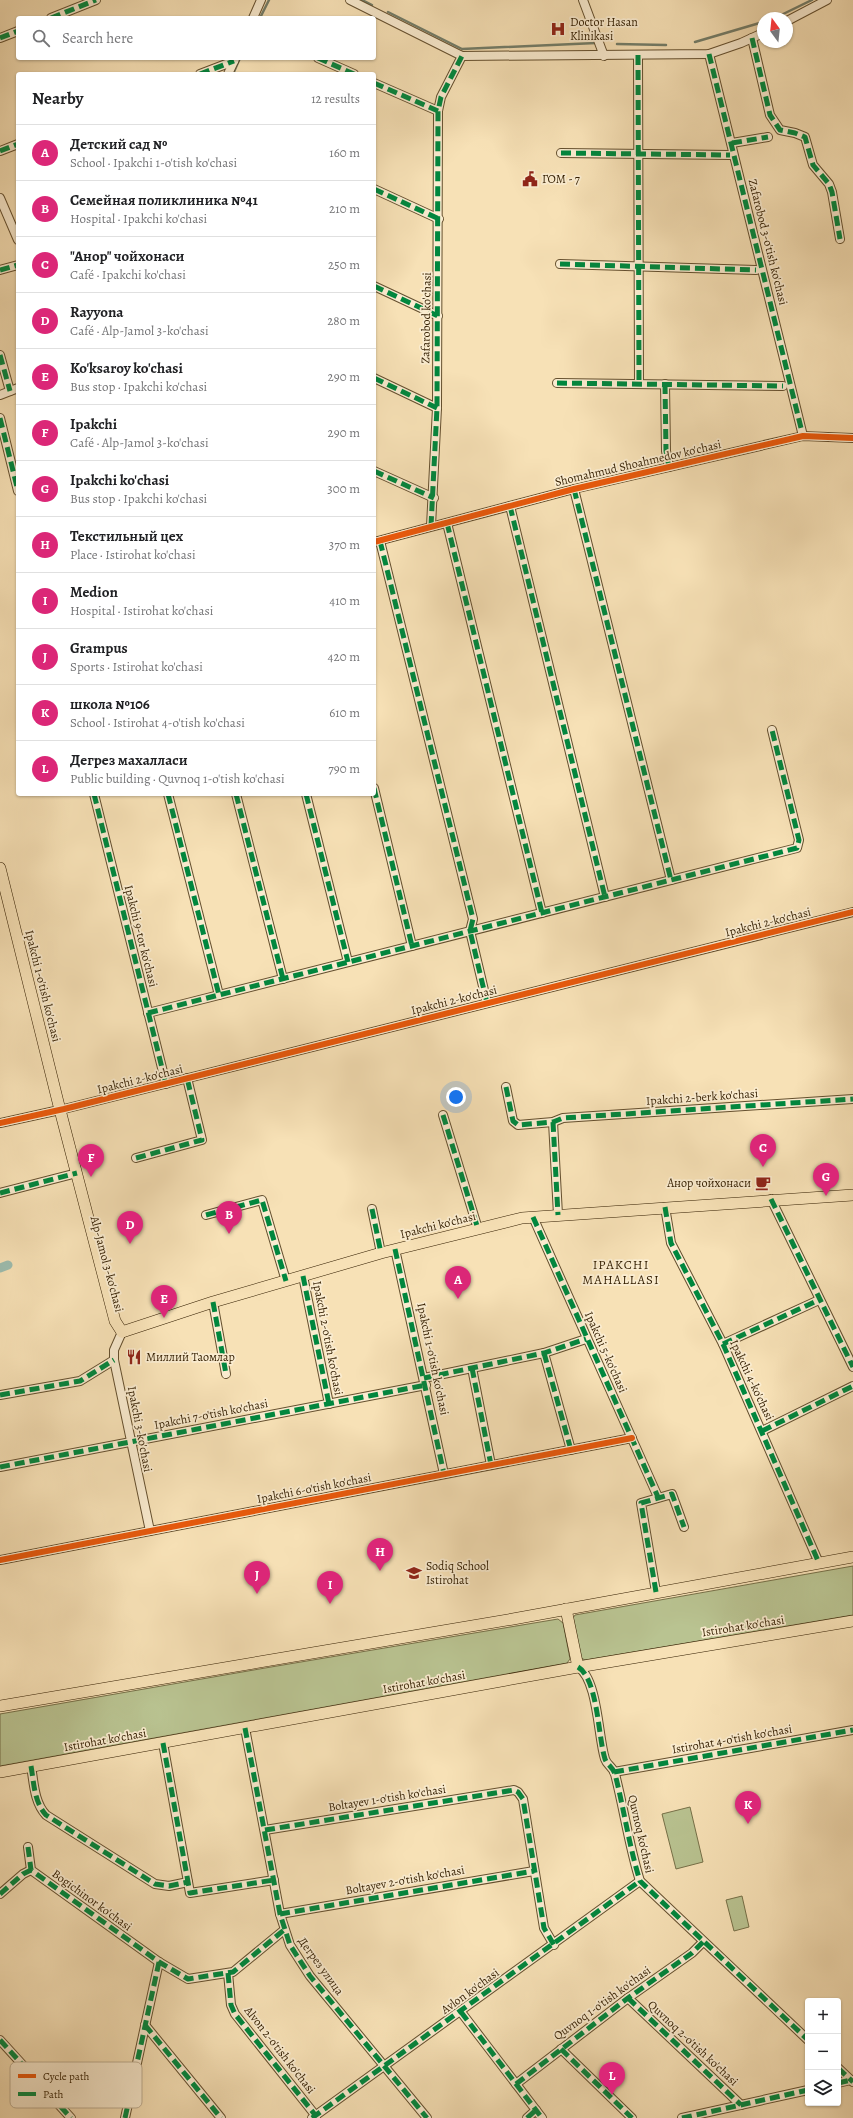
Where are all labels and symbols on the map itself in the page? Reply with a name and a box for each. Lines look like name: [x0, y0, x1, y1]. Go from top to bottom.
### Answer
north arrow: [757, 12, 793, 48]
place label: Doctor Hasan Klinikasi: [570, 14, 638, 44]
hospital icon: Doctor Hasan Klinikasi: [549, 20, 567, 38]
public building icon: ГОМ - 7: [521, 170, 539, 188]
place label: ГОМ - 7: [542, 171, 581, 187]
street label: Zafarobod 3-o'tish ko'chasi: [745, 177, 791, 307]
street label: Zafarobod ko'chasi: [417, 272, 435, 364]
street label: Shomahmud Shoahmedov ko'chasi: [553, 436, 723, 490]
street label: Ipakchi 9-tor ko'chasi: [121, 883, 161, 989]
street label: Ipakchi 2-ko'chasi: [723, 904, 813, 940]
street label: Ipakchi 1-o'tish ko'chasi: [21, 928, 65, 1044]
street label: Ipakchi 2-ko'chasi: [409, 982, 499, 1018]
street label: Ipakchi 2-ko'chasi: [95, 1061, 185, 1097]
street label: Ipakchi 2-berk ko'chasi: [645, 1085, 759, 1109]
your location: [446, 1087, 466, 1107]
pin: C: [750, 1134, 776, 1167]
pin: F: [78, 1144, 104, 1177]
pin: G: [813, 1163, 839, 1196]
cafe icon: Анор чойхонаси: [754, 1174, 772, 1192]
place label: Анор чойхонаси: [666, 1175, 751, 1191]
pin: B: [216, 1201, 242, 1234]
street label: Ipakchi ko'chasi: [398, 1208, 478, 1242]
pin: D: [117, 1211, 143, 1244]
street label: Alp-Jamol 3-ko'chasi: [86, 1213, 127, 1314]
district label: IPAKCHI MAHALLASI: [582, 1256, 660, 1288]
pin: A: [445, 1266, 471, 1299]
street label: Ipakchi 2-o'tish ko'chasi: [309, 1279, 347, 1397]
pin: E: [151, 1285, 177, 1318]
street label: Ipakchi 1-o'tish ko'chasi: [413, 1301, 453, 1417]
street label: Ipakchi 5-ko'chasi: [581, 1309, 631, 1395]
street label: Ipakchi 4-ko'chasi: [726, 1337, 778, 1423]
restaurant icon: Миллий Таомлар: [125, 1348, 143, 1366]
place label: Миллий Таомлар: [146, 1349, 235, 1365]
street label: Ipakchi 3-ko'chasi: [124, 1385, 156, 1473]
street label: Ipakchi 7-o'tish ko'chasi: [153, 1395, 269, 1433]
street label: Ipakchi 6-o'tish ko'chasi: [256, 1469, 372, 1507]
pin: H: [367, 1538, 393, 1571]
place label: Sodiq School Istirohat: [426, 1558, 489, 1588]
pin: J: [244, 1561, 270, 1594]
school or university icon: Sodiq School Istirohat: [405, 1564, 423, 1582]
pin: I: [317, 1571, 343, 1604]
street label: Istirohat ko'chasi: [701, 1612, 785, 1640]
street label: Istirohat ko'chasi: [382, 1667, 466, 1697]
street label: Istirohat 4-o'tish ko'chasi: [671, 1721, 793, 1757]
street label: Istirohat ko'chasi: [63, 1725, 147, 1755]
street label: Boltayev 1-o'tish ko'chasi: [327, 1781, 447, 1815]
pin: K: [735, 1791, 761, 1824]
street label: Quvnoq ko'chasi: [624, 1793, 658, 1875]
street label: Boltayev 2-o'tish ko'chasi: [344, 1862, 466, 1898]
street label: Bogichinor ko'chasi: [49, 1866, 135, 1934]
street label: Дегрез улица: [295, 1934, 348, 1999]
street label: Quvnoq 1-o'tish ko'chasi: [550, 1962, 654, 2044]
street label: Avlon ko'chasi: [437, 1964, 502, 2018]
street label: Quvnoq 2-o'tish ko'chasi: [644, 1997, 742, 2089]
street label: Alvon 2-o'tish ko'chasi: [240, 2002, 319, 2097]
legend: [10, 2062, 142, 2108]
pin: L: [599, 2062, 625, 2095]
text: Cycle path: [43, 2069, 90, 2084]
text: Path: [43, 2087, 64, 2102]

